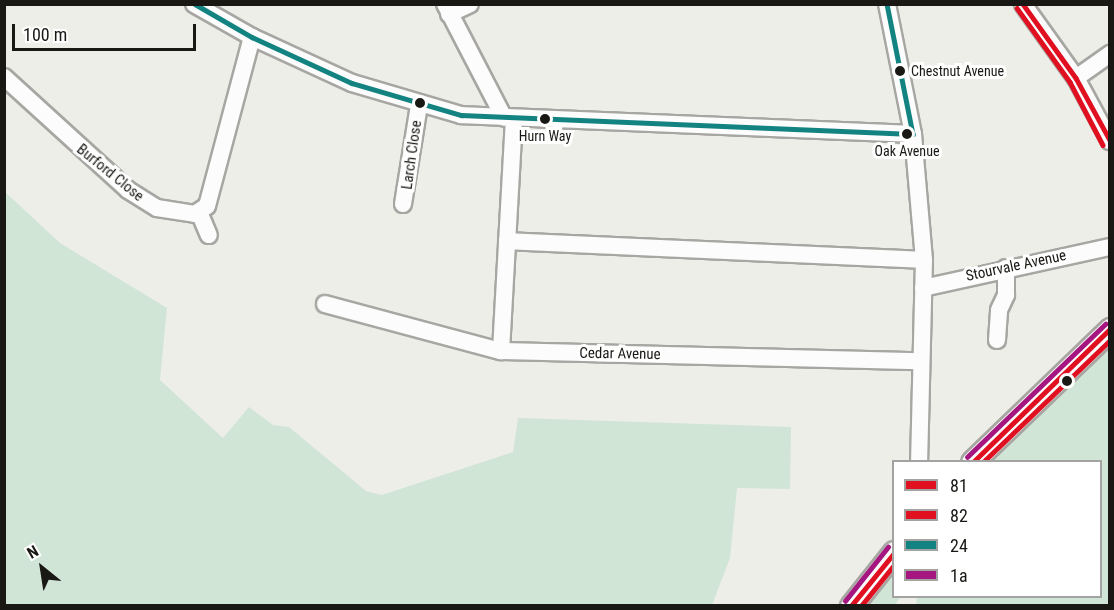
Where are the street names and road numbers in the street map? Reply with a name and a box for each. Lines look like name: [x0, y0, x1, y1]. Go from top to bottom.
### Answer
street label: Larch Close: [398, 119, 426, 191]
street label: Burford Close: [73, 141, 147, 205]
street label: Stourvale Avenue: [964, 247, 1068, 285]
street label: Cedar Avenue: [579, 344, 661, 364]

